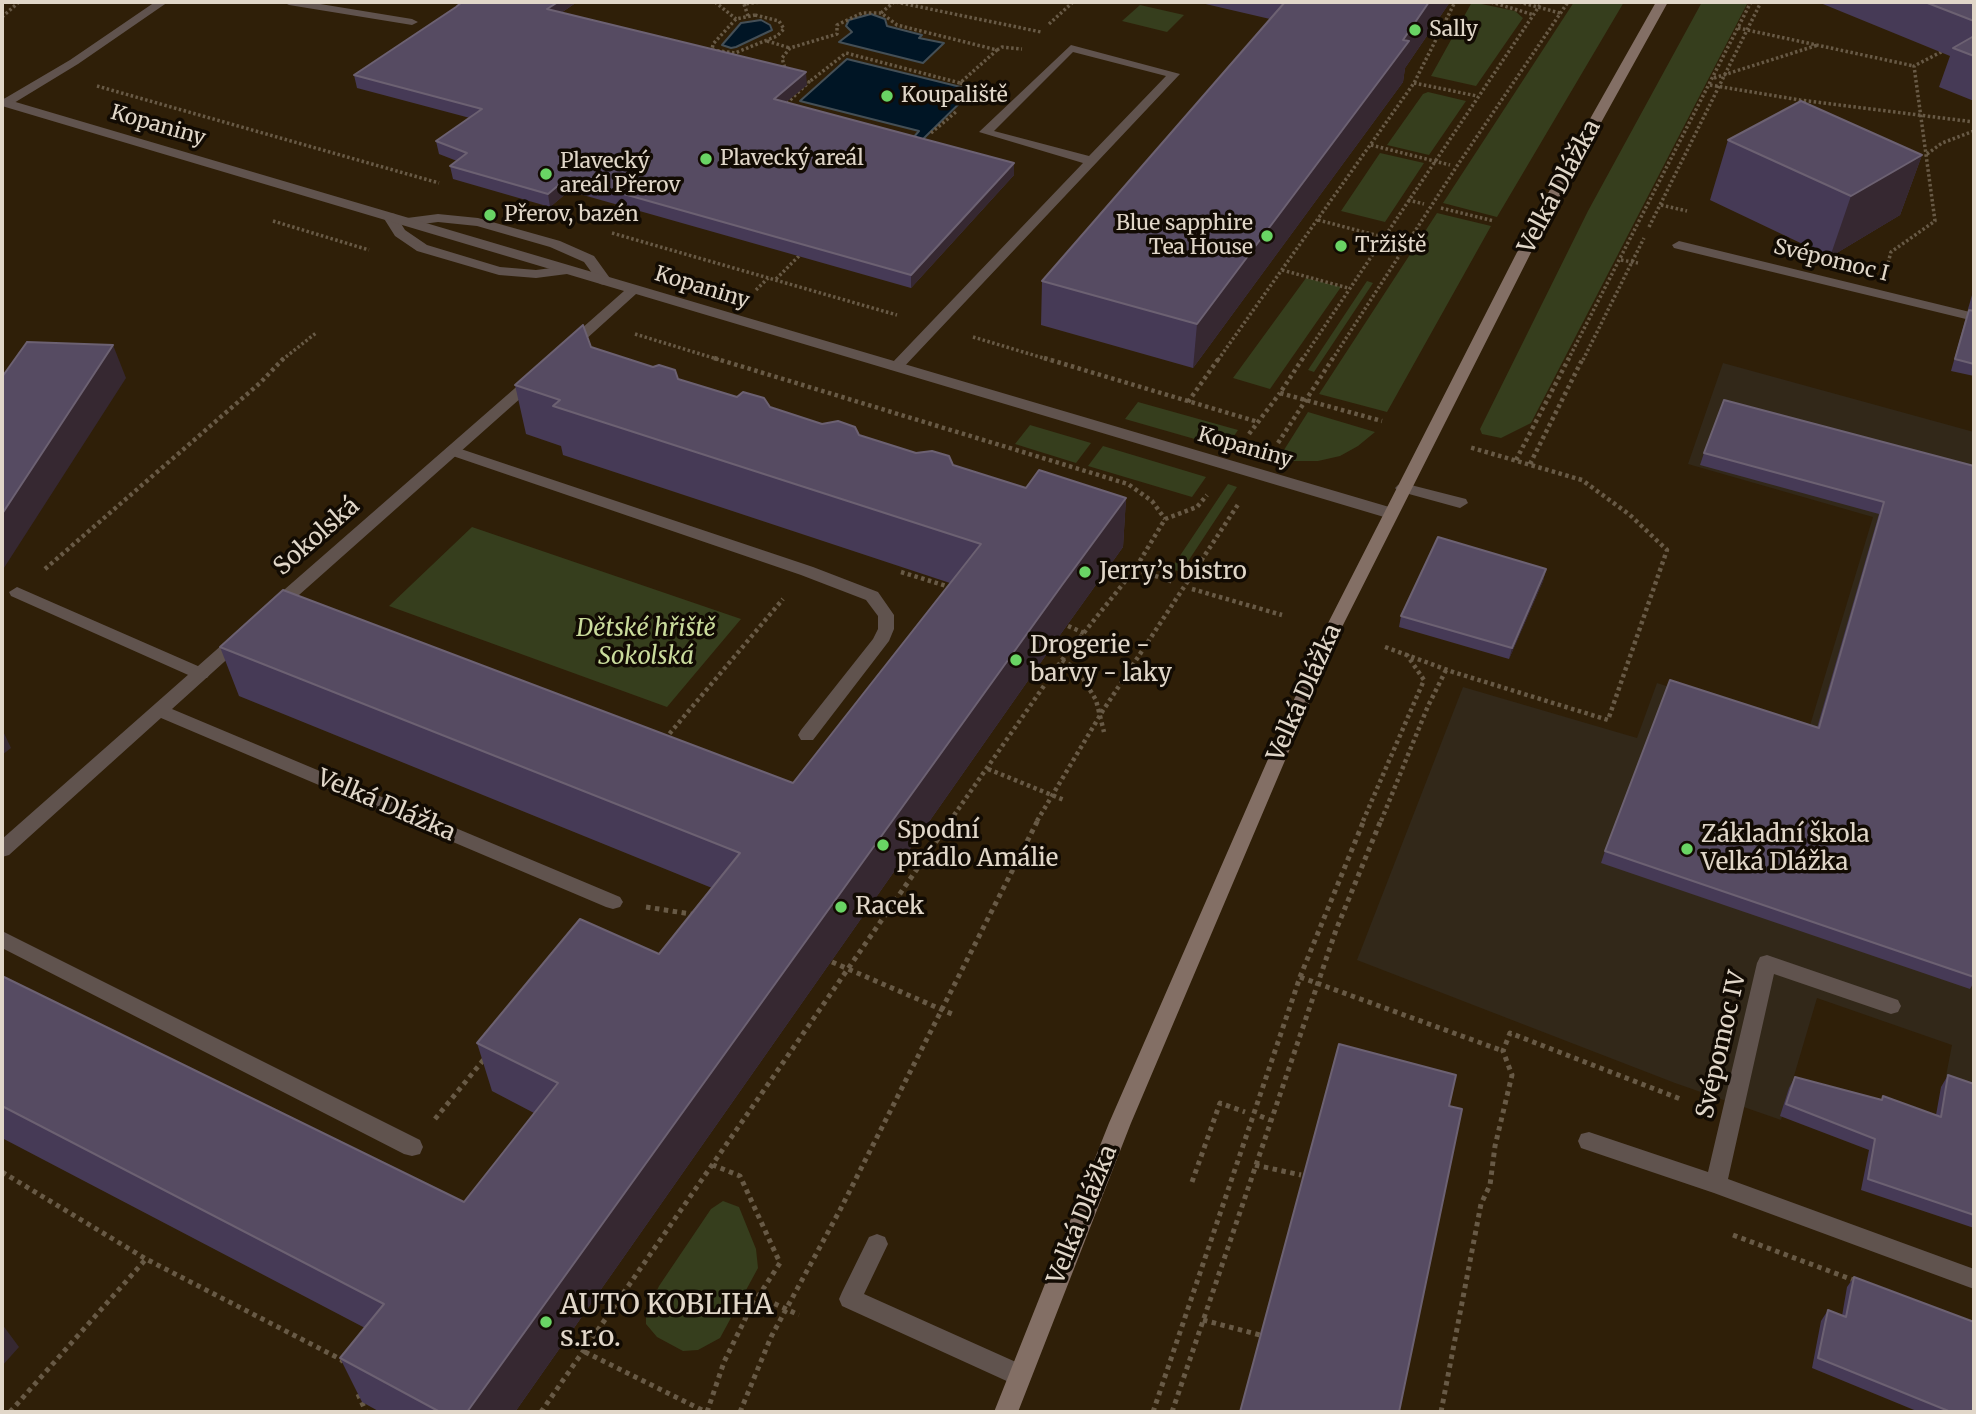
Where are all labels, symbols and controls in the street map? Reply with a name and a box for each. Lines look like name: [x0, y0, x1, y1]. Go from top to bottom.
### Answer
place label: Sally: [1429, 17, 1478, 43]
marker: Sally: [1407, 22, 1423, 38]
place label: Koupaliště: [901, 83, 1008, 109]
marker: Koupaliště: [879, 88, 895, 104]
street label: Kopaniny: [108, 100, 208, 152]
street label: Velká Dlážka: [1513, 115, 1607, 259]
place label: Plavecký areál: [720, 146, 864, 172]
place label: Plavecký areál Přerov: [560, 149, 680, 199]
marker: Plavecký areál: [698, 151, 714, 167]
marker: Plavecký areál Přerov: [538, 166, 554, 182]
place label: Přerov, bazén: [504, 202, 639, 228]
marker: Přerov, bazén: [482, 207, 498, 223]
place label: Blue sapphire Tea House: [1116, 211, 1253, 261]
marker: Blue sapphire Tea House: [1259, 228, 1275, 244]
place label: Tržiště: [1355, 233, 1426, 259]
street label: Svépomoc I: [1771, 235, 1891, 287]
marker: Tržiště: [1333, 238, 1349, 254]
street label: Kopaniny: [652, 262, 752, 314]
street label: Kopaniny: [1195, 422, 1295, 474]
street label: Sokolská: [268, 492, 366, 582]
place label: Jerry’s bistro: [1099, 558, 1247, 586]
marker: Jerry’s bistro: [1077, 564, 1093, 580]
park label: Dětské hřiště Sokolská: [576, 615, 716, 671]
street label: Velká Dlážka: [1262, 620, 1348, 766]
place label: Drogerie - barvy - laky: [1030, 632, 1172, 688]
marker: Drogerie - barvy - laky: [1008, 652, 1024, 668]
street label: Velká Dlážka: [313, 764, 459, 848]
place label: Spodní prádlo Amálie: [897, 817, 1058, 873]
place label: Základní škola Velká Dlážka: [1701, 821, 1870, 877]
marker: Spodní prádlo Amálie: [875, 837, 891, 853]
marker: Základní škola Velká Dlážka: [1679, 841, 1695, 857]
place label: Racek: [855, 893, 924, 921]
marker: Racek: [833, 899, 849, 915]
street label: Svépomoc IV: [1691, 968, 1753, 1122]
street label: Velká Dlážka: [1042, 1141, 1124, 1289]
place label: AUTO KOBLIHA s.r.o.: [560, 1289, 774, 1355]
marker: AUTO KOBLIHA s.r.o.: [538, 1314, 554, 1330]

